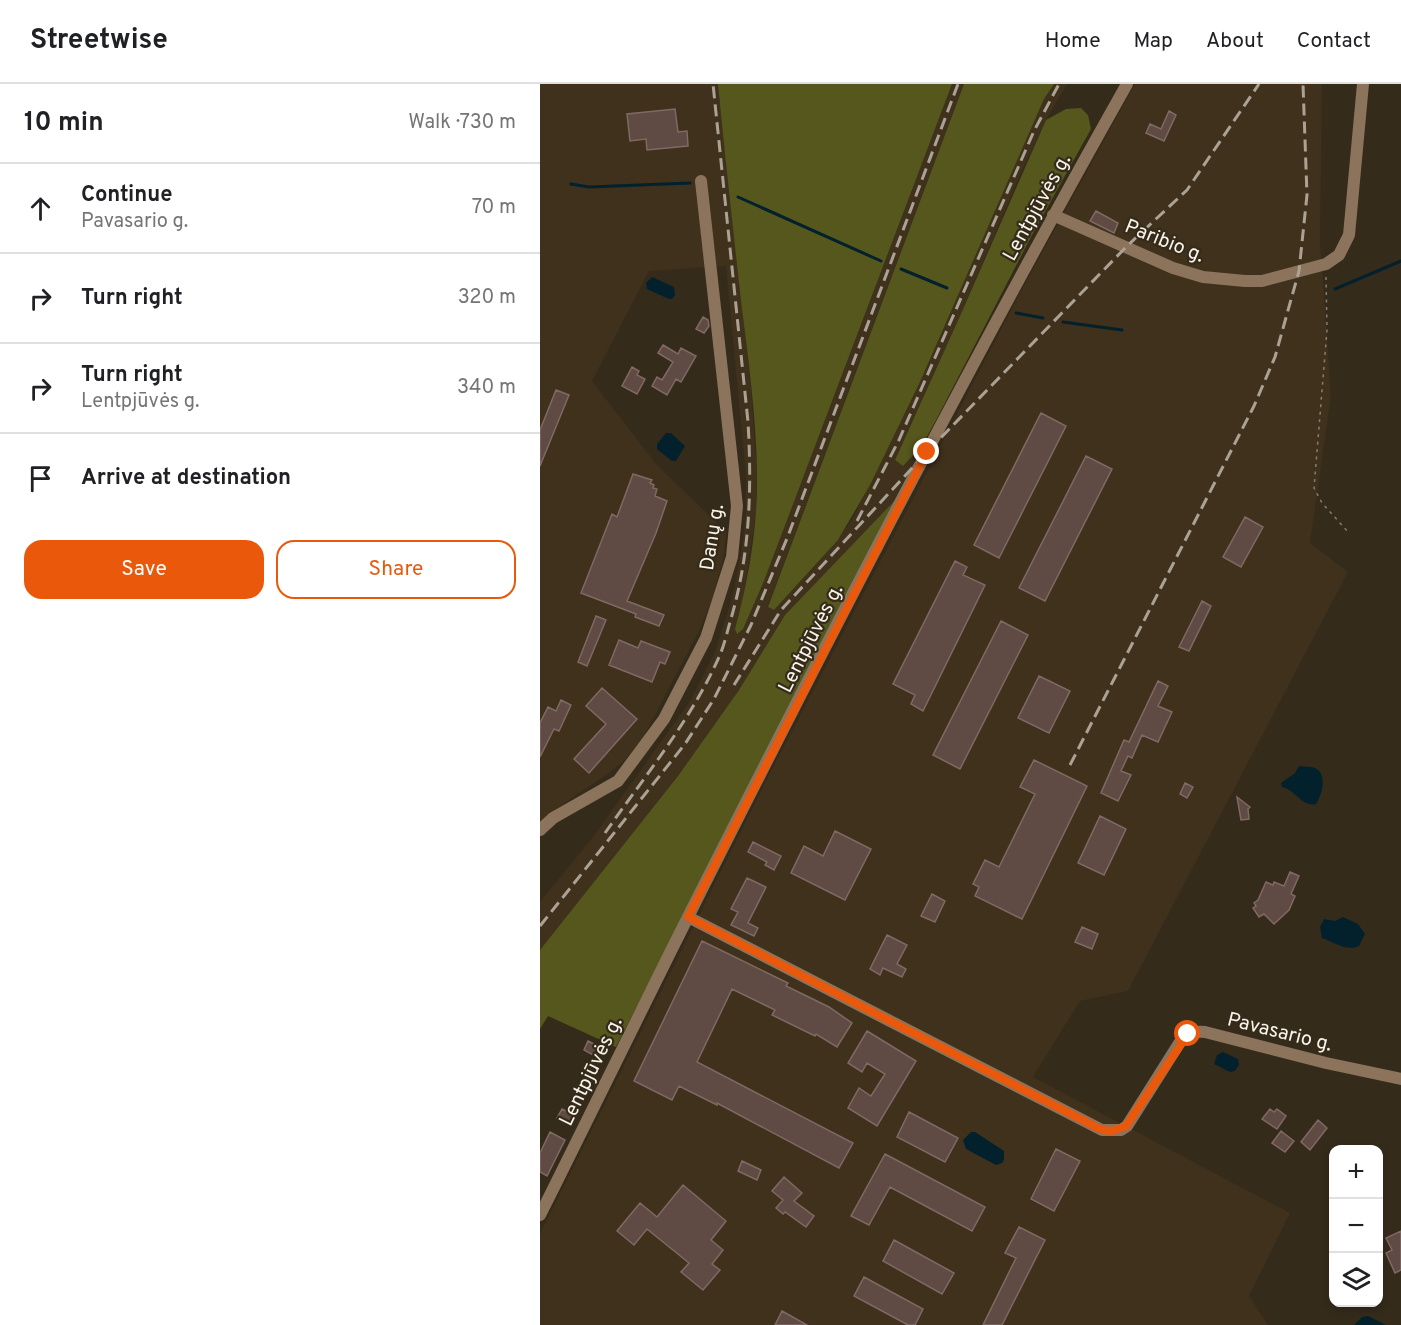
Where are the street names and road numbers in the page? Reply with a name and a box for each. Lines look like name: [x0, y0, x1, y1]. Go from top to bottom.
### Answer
street label: Lentpjūvės g.: [998, 150, 1078, 266]
street label: Paribio g.: [1121, 214, 1208, 270]
street label: Danų g.: [695, 502, 731, 572]
street label: Lentpjūvės g.: [773, 580, 850, 698]
street label: Pavasario g.: [1224, 1007, 1335, 1059]
street label: Lentpjūvės g.: [554, 1013, 629, 1131]

